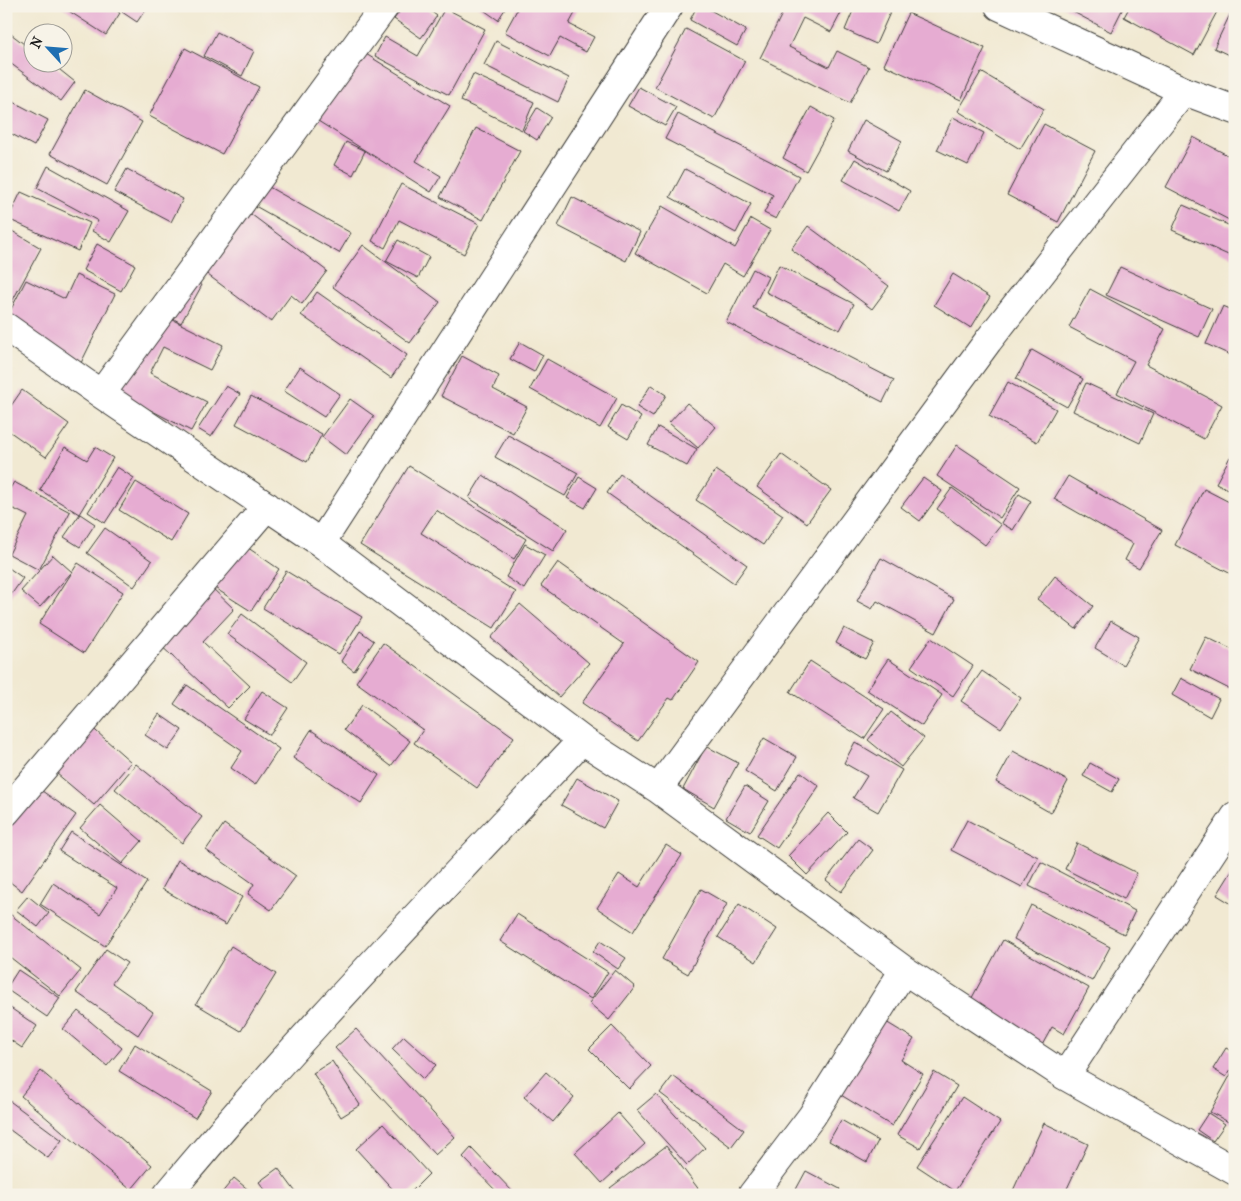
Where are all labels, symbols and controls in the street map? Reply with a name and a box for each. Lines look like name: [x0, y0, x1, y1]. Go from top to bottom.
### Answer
north arrow: [22, 22, 72, 72]
text: N: [27, 34, 47, 51]

